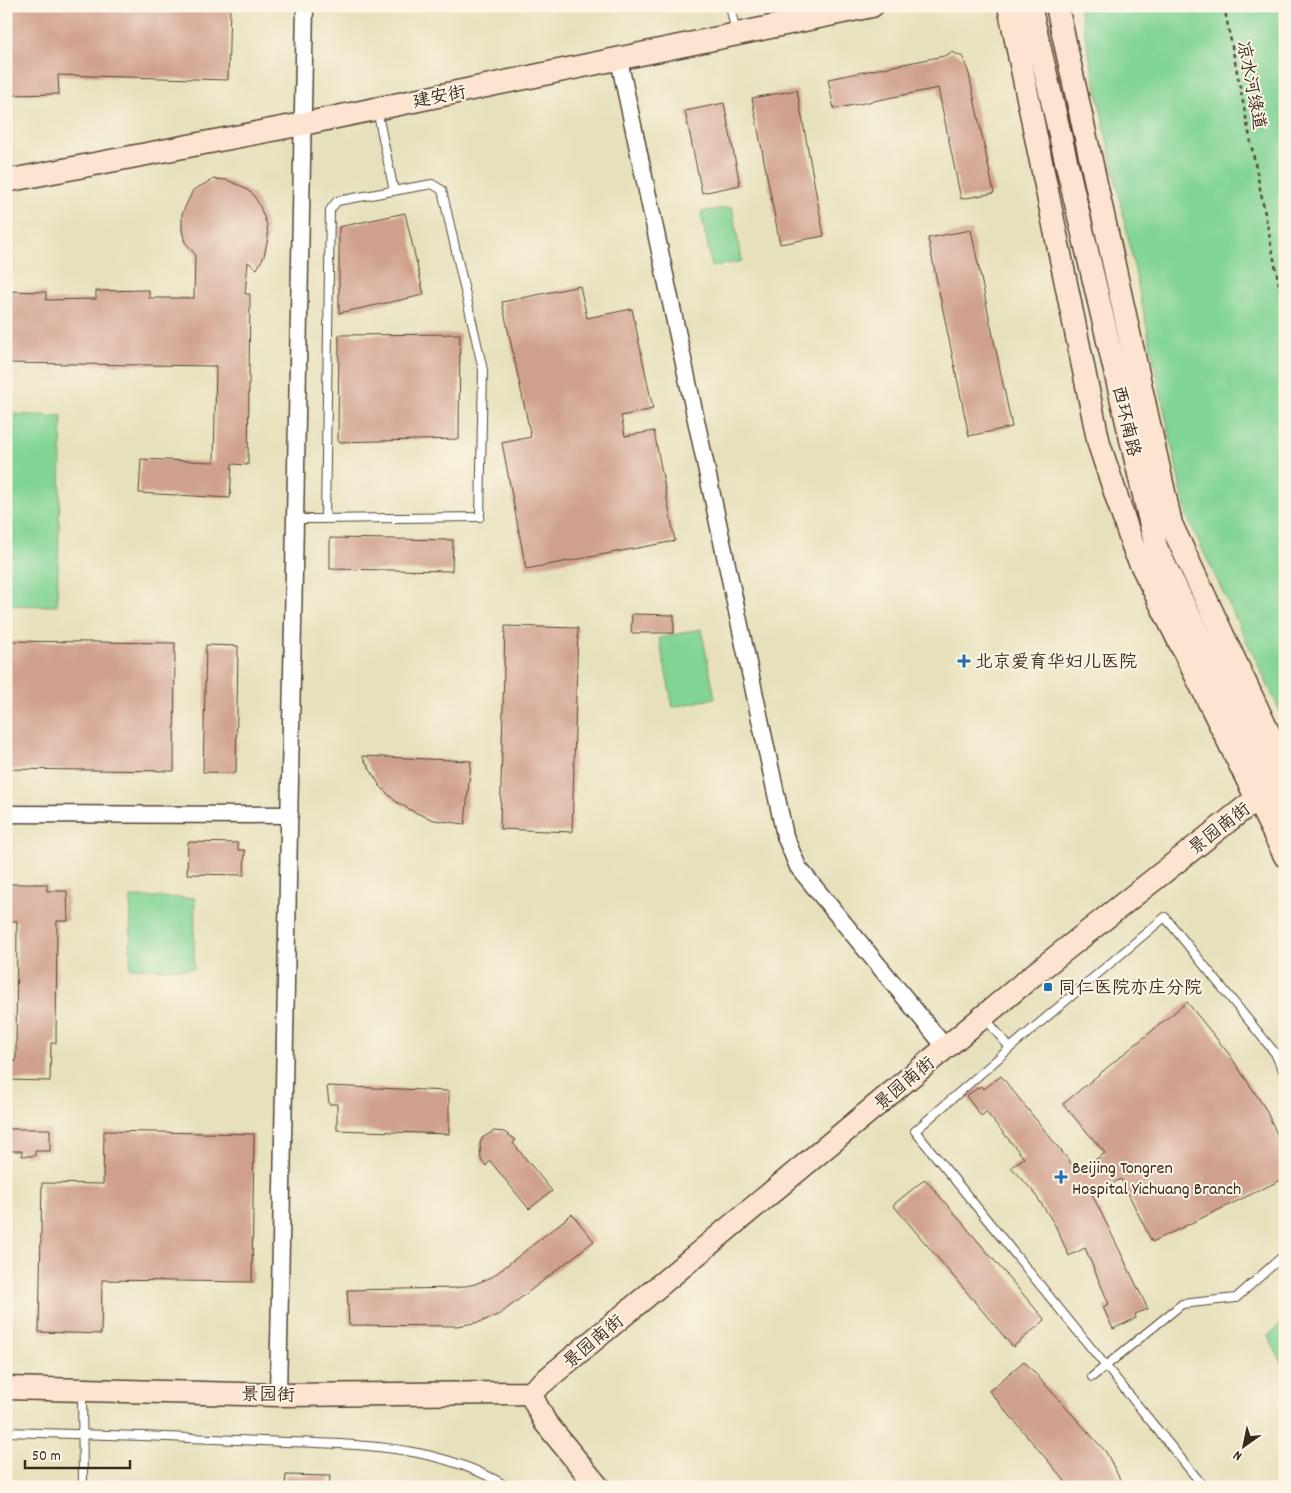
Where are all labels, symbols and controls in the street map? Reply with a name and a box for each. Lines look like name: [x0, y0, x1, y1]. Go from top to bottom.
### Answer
street label: 凉水河绿道: [1229, 39, 1270, 132]
street label: 建安街: [411, 81, 468, 116]
street label: 西环南路: [1104, 384, 1145, 459]
place label: 北京爱育华妇儿医院: [975, 651, 1137, 676]
marker: 北京爱育华妇儿医院: [957, 654, 971, 668]
street label: 景园南街: [1184, 798, 1257, 862]
place label: 同仁医院亦庄分院: [1058, 977, 1202, 1002]
marker: 同仁医院亦庄分院: [1042, 981, 1054, 993]
street label: 景园南街: [870, 1052, 941, 1118]
place label: Beijing Tongren Hospital Yichuang Branch: [1072, 1157, 1241, 1203]
marker: Beijing Tongren Hospital Yichuang Branch: [1054, 1170, 1068, 1184]
street label: 景园南街: [559, 1310, 630, 1376]
street label: 景园街: [241, 1384, 295, 1409]
north arrow: [1218, 1420, 1268, 1470]
scale bar: [25, 1438, 130, 1470]
text: N: [1230, 1445, 1246, 1465]
text: 50 m: [32, 1446, 61, 1468]

